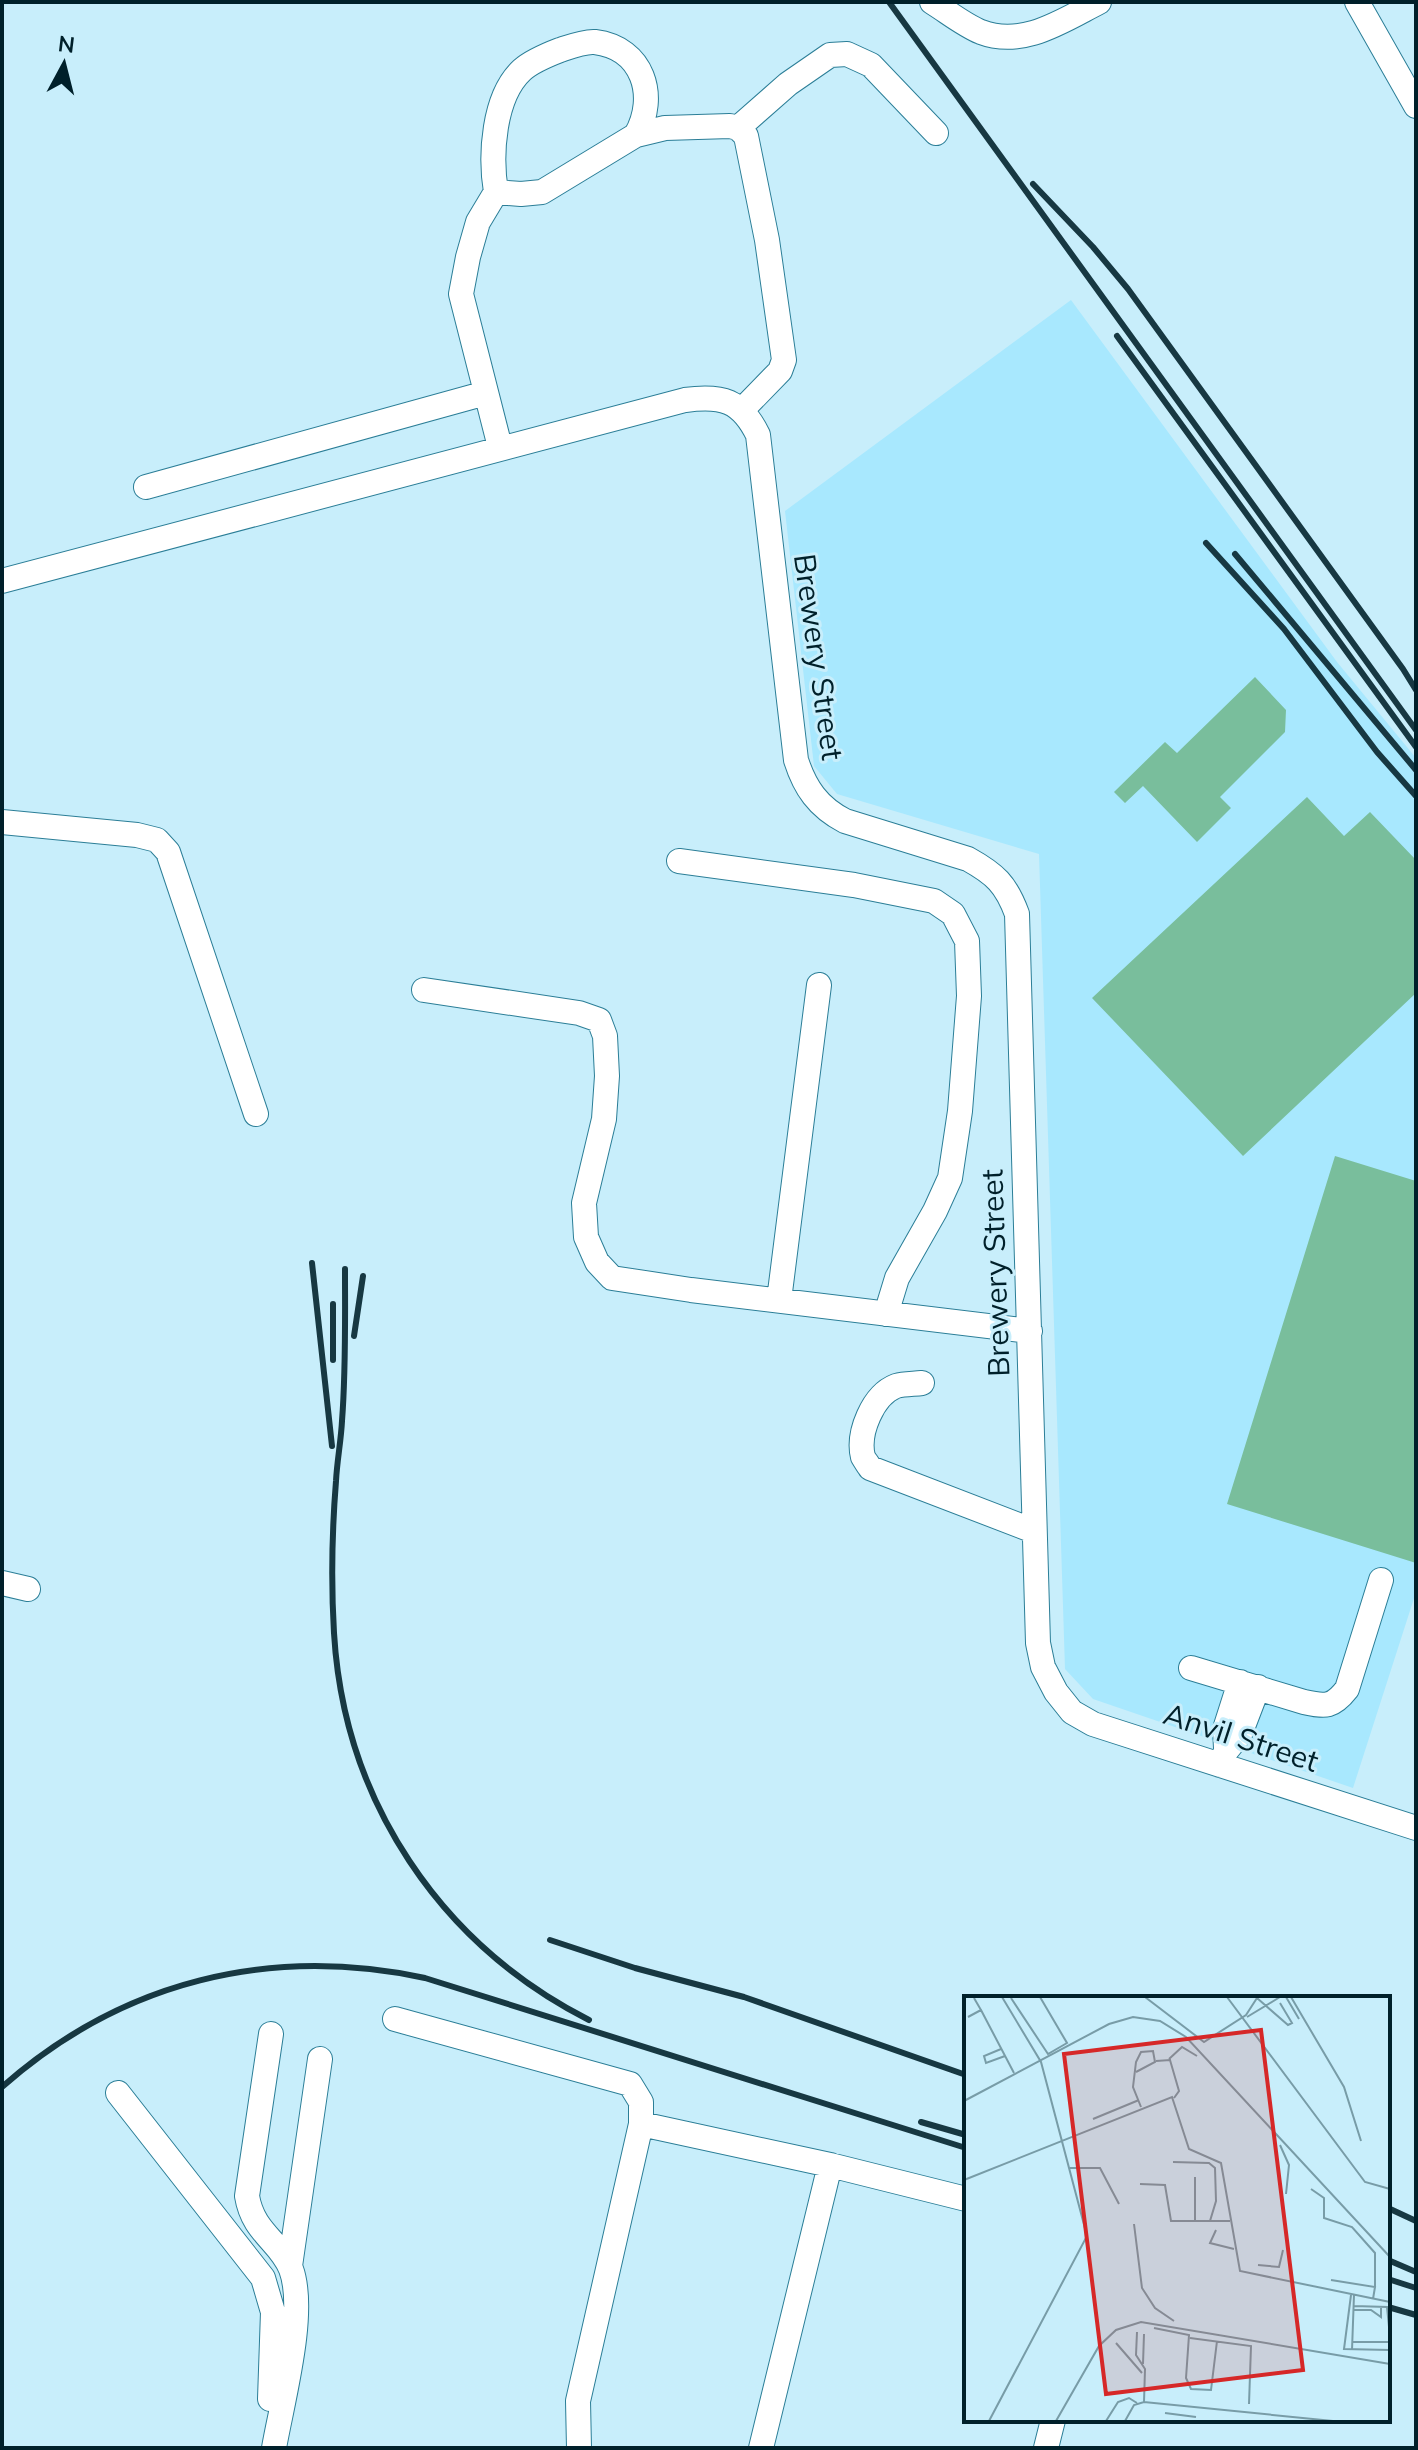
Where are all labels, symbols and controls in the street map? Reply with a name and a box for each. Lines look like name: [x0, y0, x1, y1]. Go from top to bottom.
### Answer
north arrow: [24, 24, 104, 104]
text: N: [56, 29, 76, 59]
street label: Brewery Street: [786, 551, 852, 762]
street label: Brewery Street: [972, 1168, 1018, 1378]
street label: Anvil Street: [1159, 1694, 1323, 1780]
inset map: [964, 1996, 1390, 2422]

